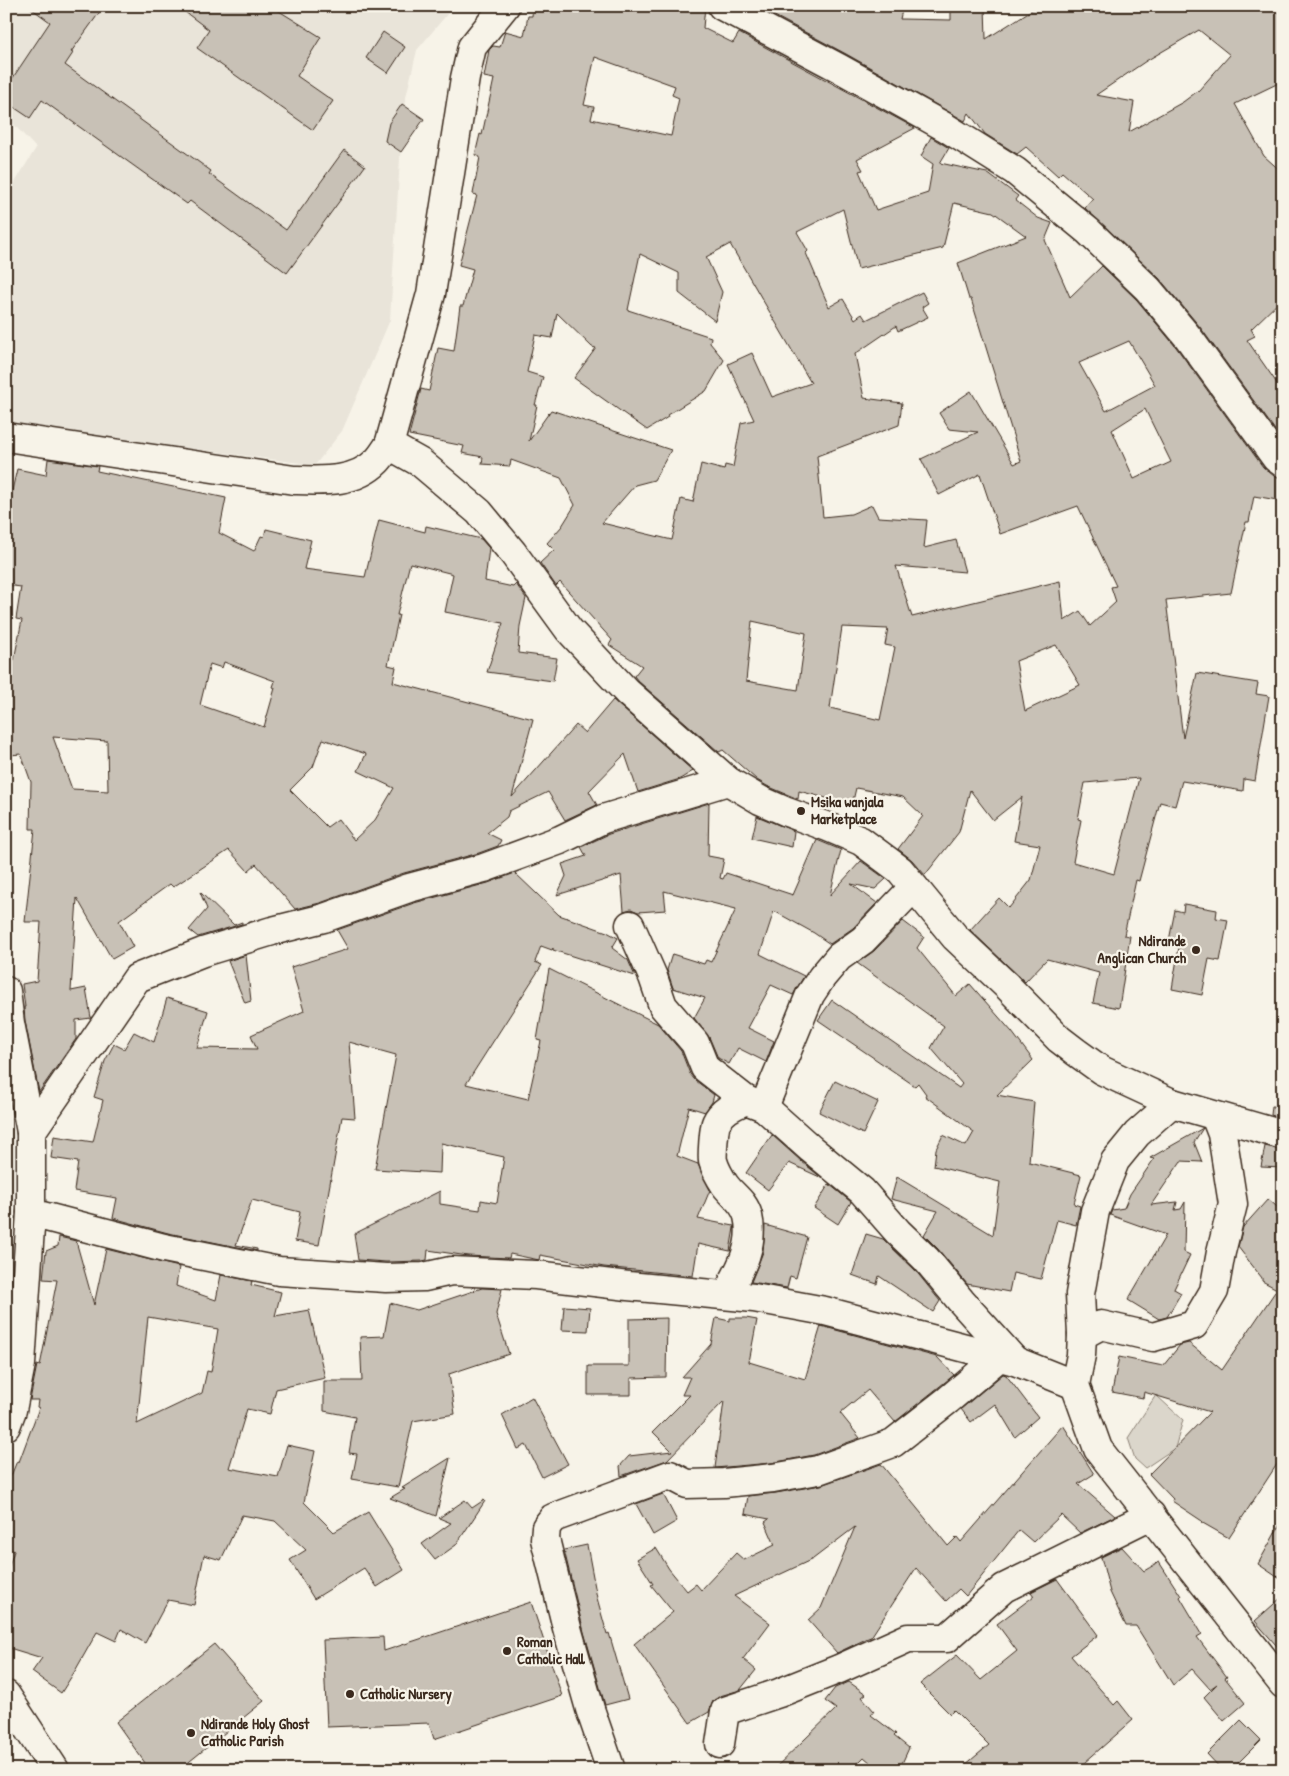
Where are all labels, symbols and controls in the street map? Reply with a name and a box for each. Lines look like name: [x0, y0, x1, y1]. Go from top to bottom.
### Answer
place label: Msika wanjala Marketplace: [811, 791, 884, 830]
marker: Msika wanjala Marketplace: [795, 805, 807, 817]
place label: Ndirande Anglican Church: [1098, 930, 1187, 969]
marker: Ndirande Anglican Church: [1190, 944, 1202, 956]
place label: Roman Catholic Hall: [517, 1631, 585, 1669]
marker: Roman Catholic Hall: [501, 1645, 513, 1657]
place label: Catholic Nursery: [360, 1683, 453, 1705]
marker: Catholic Nursery: [344, 1688, 356, 1700]
place label: Ndirande Holy Ghost Catholic Parish: [201, 1713, 310, 1751]
marker: Ndirande Holy Ghost Catholic Parish: [185, 1727, 197, 1739]

